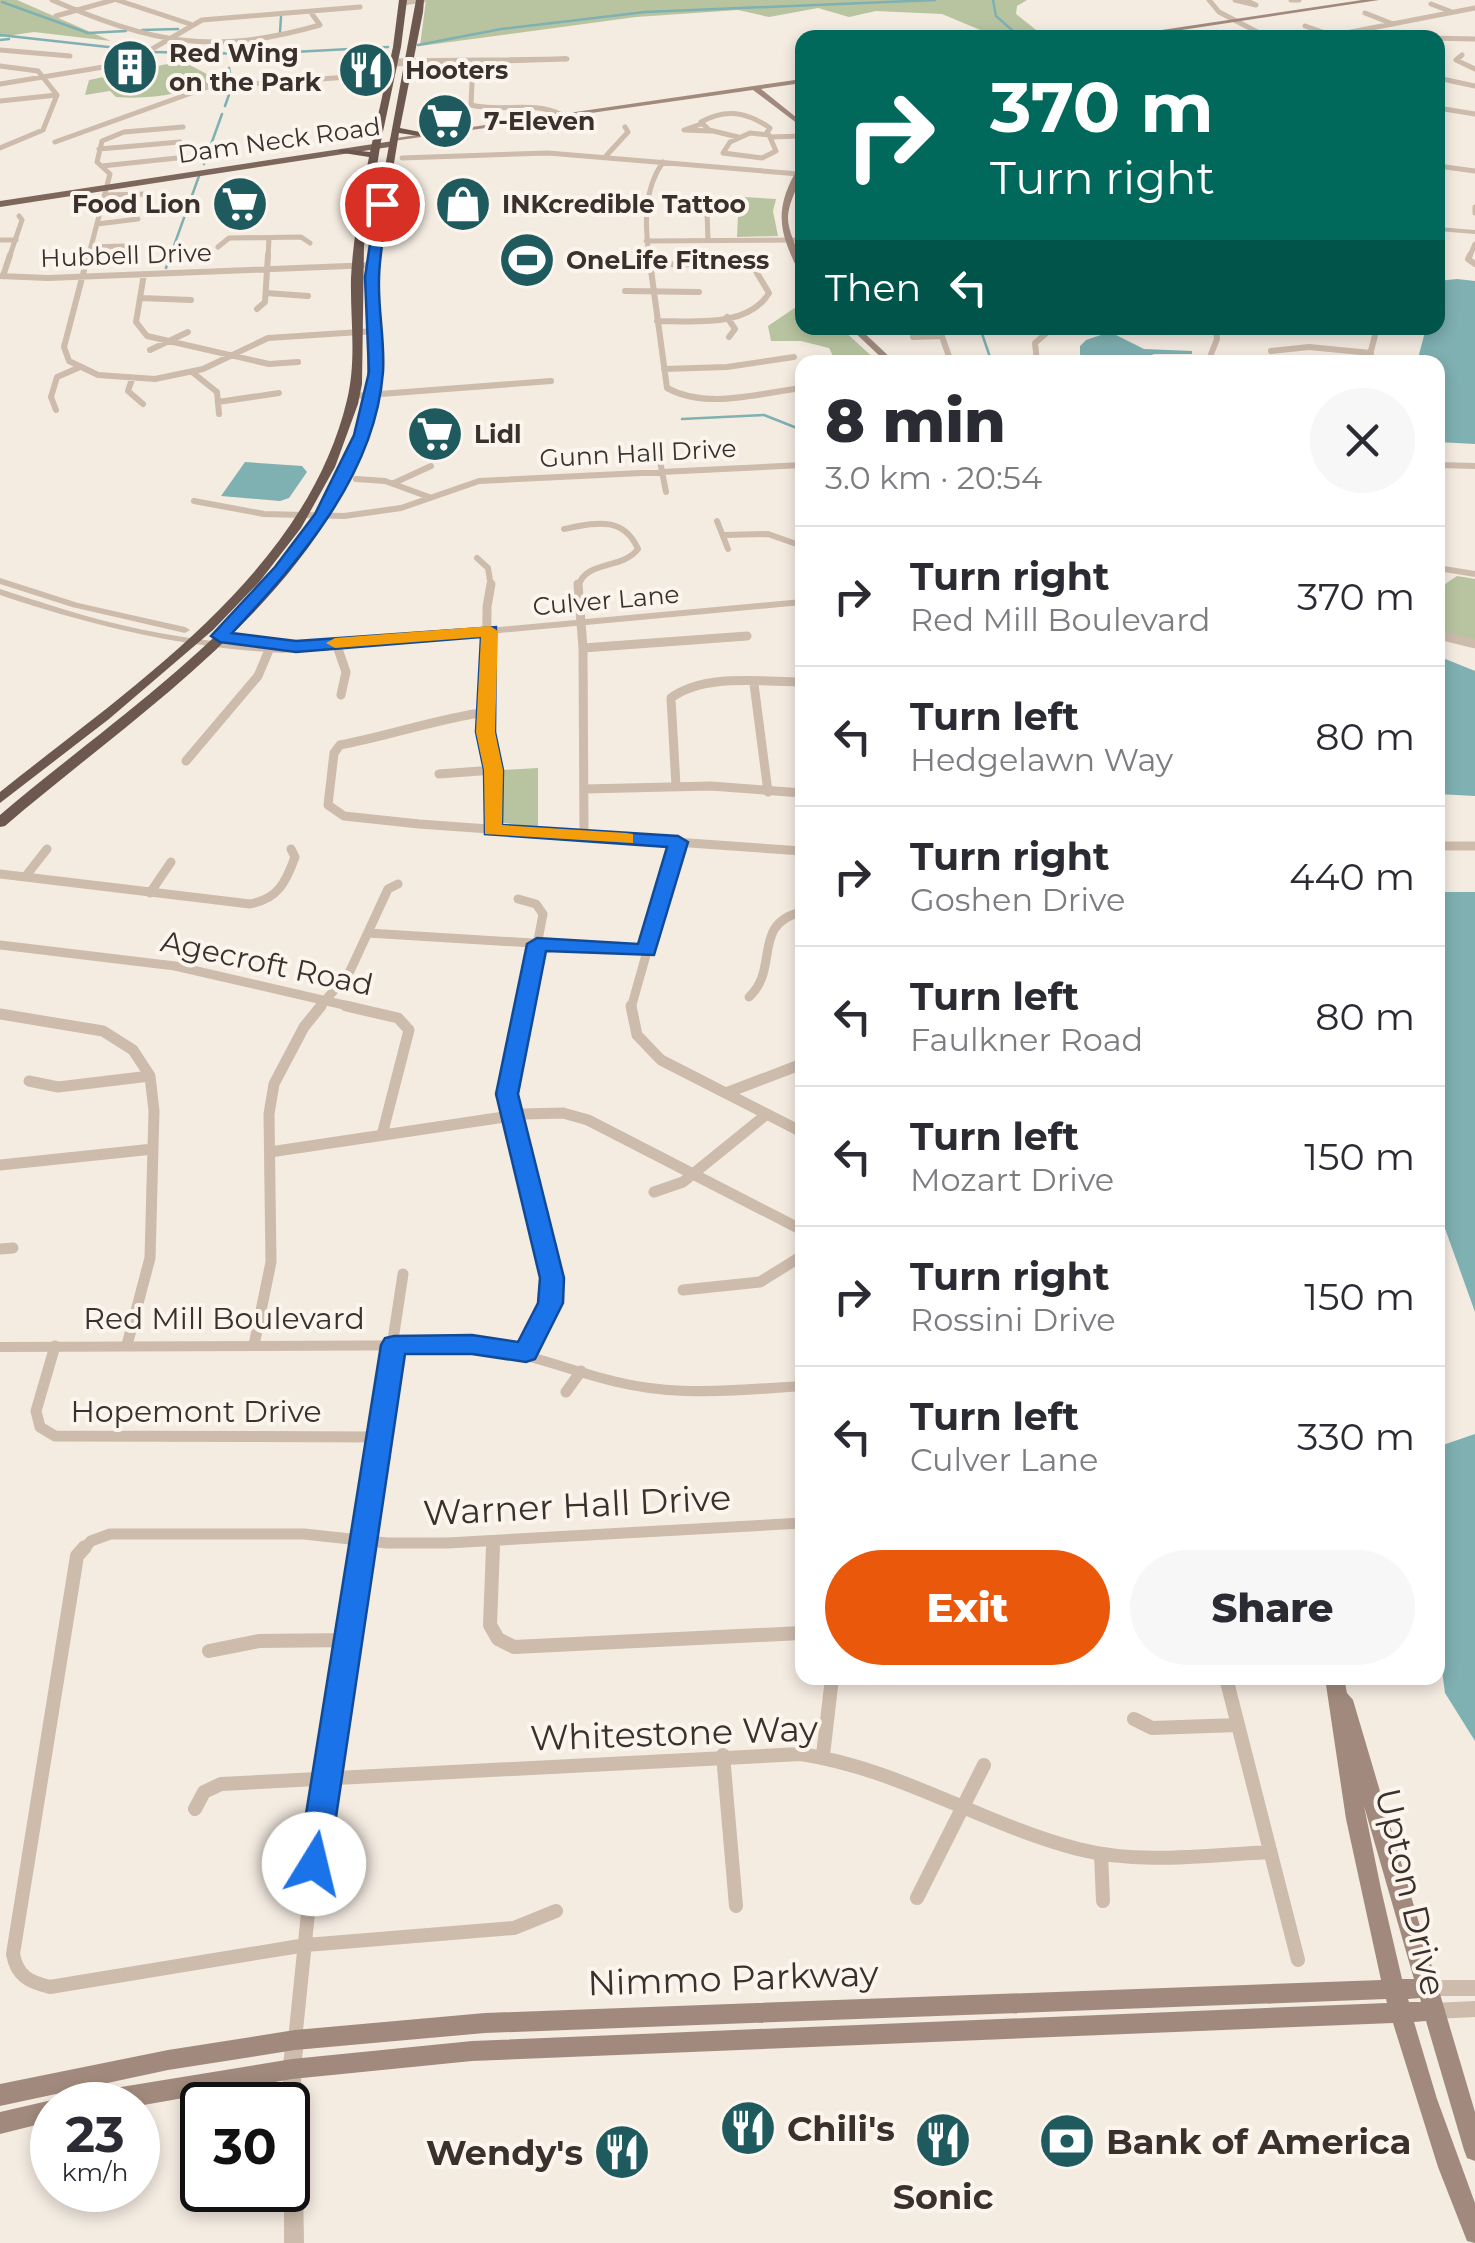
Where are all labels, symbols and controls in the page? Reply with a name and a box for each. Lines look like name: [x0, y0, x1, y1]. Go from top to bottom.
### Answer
building icon: Red Wing on the Park: [100, 37, 160, 97]
place label: Red Wing on the Park: [169, 38, 322, 97]
restaurant icon: Hooters: [336, 40, 396, 100]
place label: Hooters: [405, 55, 508, 85]
text: 370 m: [990, 64, 1214, 150]
icon: right: [825, 70, 955, 200]
supermarket icon: 7-Eleven: [415, 91, 475, 151]
place label: 7-Eleven: [484, 106, 595, 136]
street label: Dam Neck Road: [176, 111, 382, 169]
text: Turn right: [990, 150, 1215, 205]
pin: [340, 162, 425, 247]
supermarket icon: Food Lion: [210, 174, 270, 234]
shop icon: INKcredible Tattoo: [433, 174, 493, 234]
icon: arrive: [355, 177, 410, 232]
place label: Food Lion: [72, 189, 201, 219]
place label: INKcredible Tattoo: [502, 189, 746, 219]
sports icon: OneLife Fitness: [497, 230, 557, 290]
street label: Hubbell Drive: [40, 237, 212, 273]
place label: OneLife Fitness: [566, 245, 769, 275]
icon: left: [941, 260, 996, 315]
text: Then: [825, 264, 921, 311]
text: 8 min: [825, 384, 1006, 457]
button: close: [1310, 388, 1415, 493]
supermarket icon: Lidl: [405, 404, 465, 464]
place label: Lidl: [474, 419, 521, 449]
street label: Gunn Hall Drive: [539, 433, 737, 473]
text: 3.0 km · 20:54: [825, 458, 1042, 497]
text: Turn right: [910, 553, 1109, 600]
icon: right: [825, 569, 880, 624]
text: 370 m: [1297, 573, 1415, 620]
street label: Culver Lane: [531, 579, 681, 621]
text: Red Mill Boulevard: [910, 600, 1210, 639]
text: Turn left: [910, 693, 1079, 740]
icon: left: [825, 709, 880, 764]
text: 80 m: [1315, 713, 1415, 760]
text: Hedgelawn Way: [910, 740, 1173, 779]
text: Turn right: [910, 833, 1109, 880]
icon: right: [825, 849, 880, 904]
text: 440 m: [1289, 853, 1415, 900]
text: Goshen Drive: [910, 880, 1125, 919]
street label: Agecroft Road: [157, 922, 377, 1004]
text: Turn left: [910, 973, 1079, 1020]
icon: left: [825, 989, 880, 1044]
text: 80 m: [1315, 993, 1415, 1040]
text: Faulkner Road: [910, 1020, 1143, 1059]
text: Turn left: [910, 1113, 1079, 1160]
icon: left: [825, 1129, 880, 1184]
text: 150 m: [1304, 1133, 1415, 1180]
text: Mozart Drive: [910, 1160, 1114, 1199]
text: Turn right: [910, 1253, 1109, 1300]
icon: right: [825, 1269, 880, 1324]
text: 150 m: [1304, 1273, 1415, 1320]
street label: Red Mill Boulevard: [83, 1300, 365, 1337]
text: Rossini Drive: [910, 1300, 1115, 1339]
street label: Hopemont Drive: [70, 1393, 322, 1430]
text: Turn left: [910, 1393, 1079, 1440]
icon: left: [825, 1409, 880, 1464]
text: 330 m: [1297, 1413, 1415, 1460]
text: Culver Lane: [910, 1440, 1098, 1479]
street label: Warner Hall Drive: [422, 1475, 732, 1535]
button: Exit: [825, 1550, 1110, 1665]
button: Share: [1130, 1550, 1415, 1665]
street label: Whitestone Way: [529, 1706, 819, 1760]
street label: Upton Drive: [1366, 1784, 1456, 2000]
position arrow: [262, 1812, 366, 1916]
street label: Nimmo Parkway: [587, 1951, 879, 2005]
speed limit sign: 30: [180, 2082, 310, 2212]
restaurant icon: Chili's: [718, 2098, 778, 2158]
text: 23: [65, 2104, 125, 2165]
place label: Chili's: [787, 2107, 895, 2150]
restaurant icon: Sonic: [913, 2110, 973, 2170]
bank icon: Bank of America: [1037, 2111, 1097, 2171]
place label: Bank of America: [1106, 2120, 1411, 2163]
restaurant icon: Wendy's: [592, 2122, 652, 2182]
place label: Wendy's: [426, 2131, 583, 2174]
text: km/h: [62, 2157, 128, 2187]
place label: Sonic: [893, 2175, 994, 2218]

